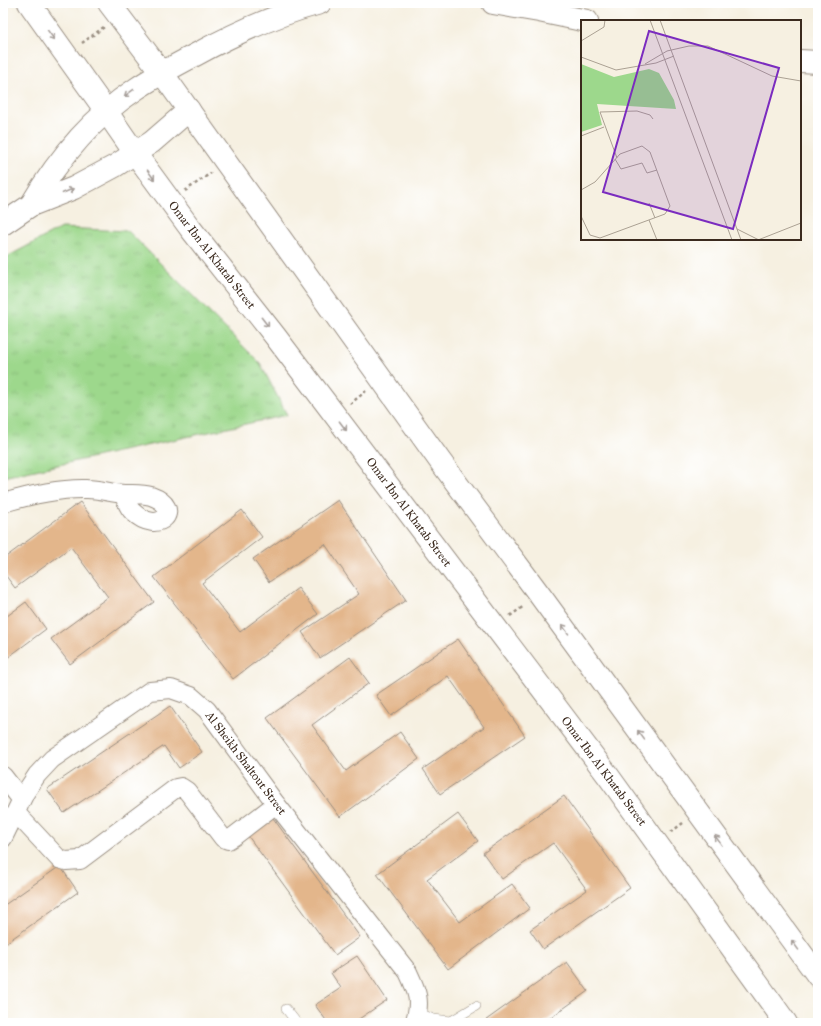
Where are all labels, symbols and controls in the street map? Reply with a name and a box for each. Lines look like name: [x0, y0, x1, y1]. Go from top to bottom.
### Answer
inset map: [581, 20, 801, 240]
one-way arrow: [47, 29, 55, 40]
one-way arrow: [124, 89, 135, 98]
one-way arrow: [147, 169, 155, 180]
one-way arrow: [61, 187, 73, 194]
street label: Omar Ibn Al Khatab Street: [166, 198, 259, 312]
one-way arrow: [260, 317, 269, 328]
one-way arrow: [339, 420, 347, 431]
street label: Omar Ibn Al Khatab Street: [363, 455, 455, 570]
one-way arrow: [561, 624, 569, 635]
street label: Al Sheikh Shaltout Street: [202, 708, 290, 818]
street label: Omar Ibn Al Khatab Street: [558, 714, 650, 829]
one-way arrow: [637, 729, 646, 740]
one-way arrow: [714, 834, 722, 845]
one-way arrow: [791, 939, 799, 950]

